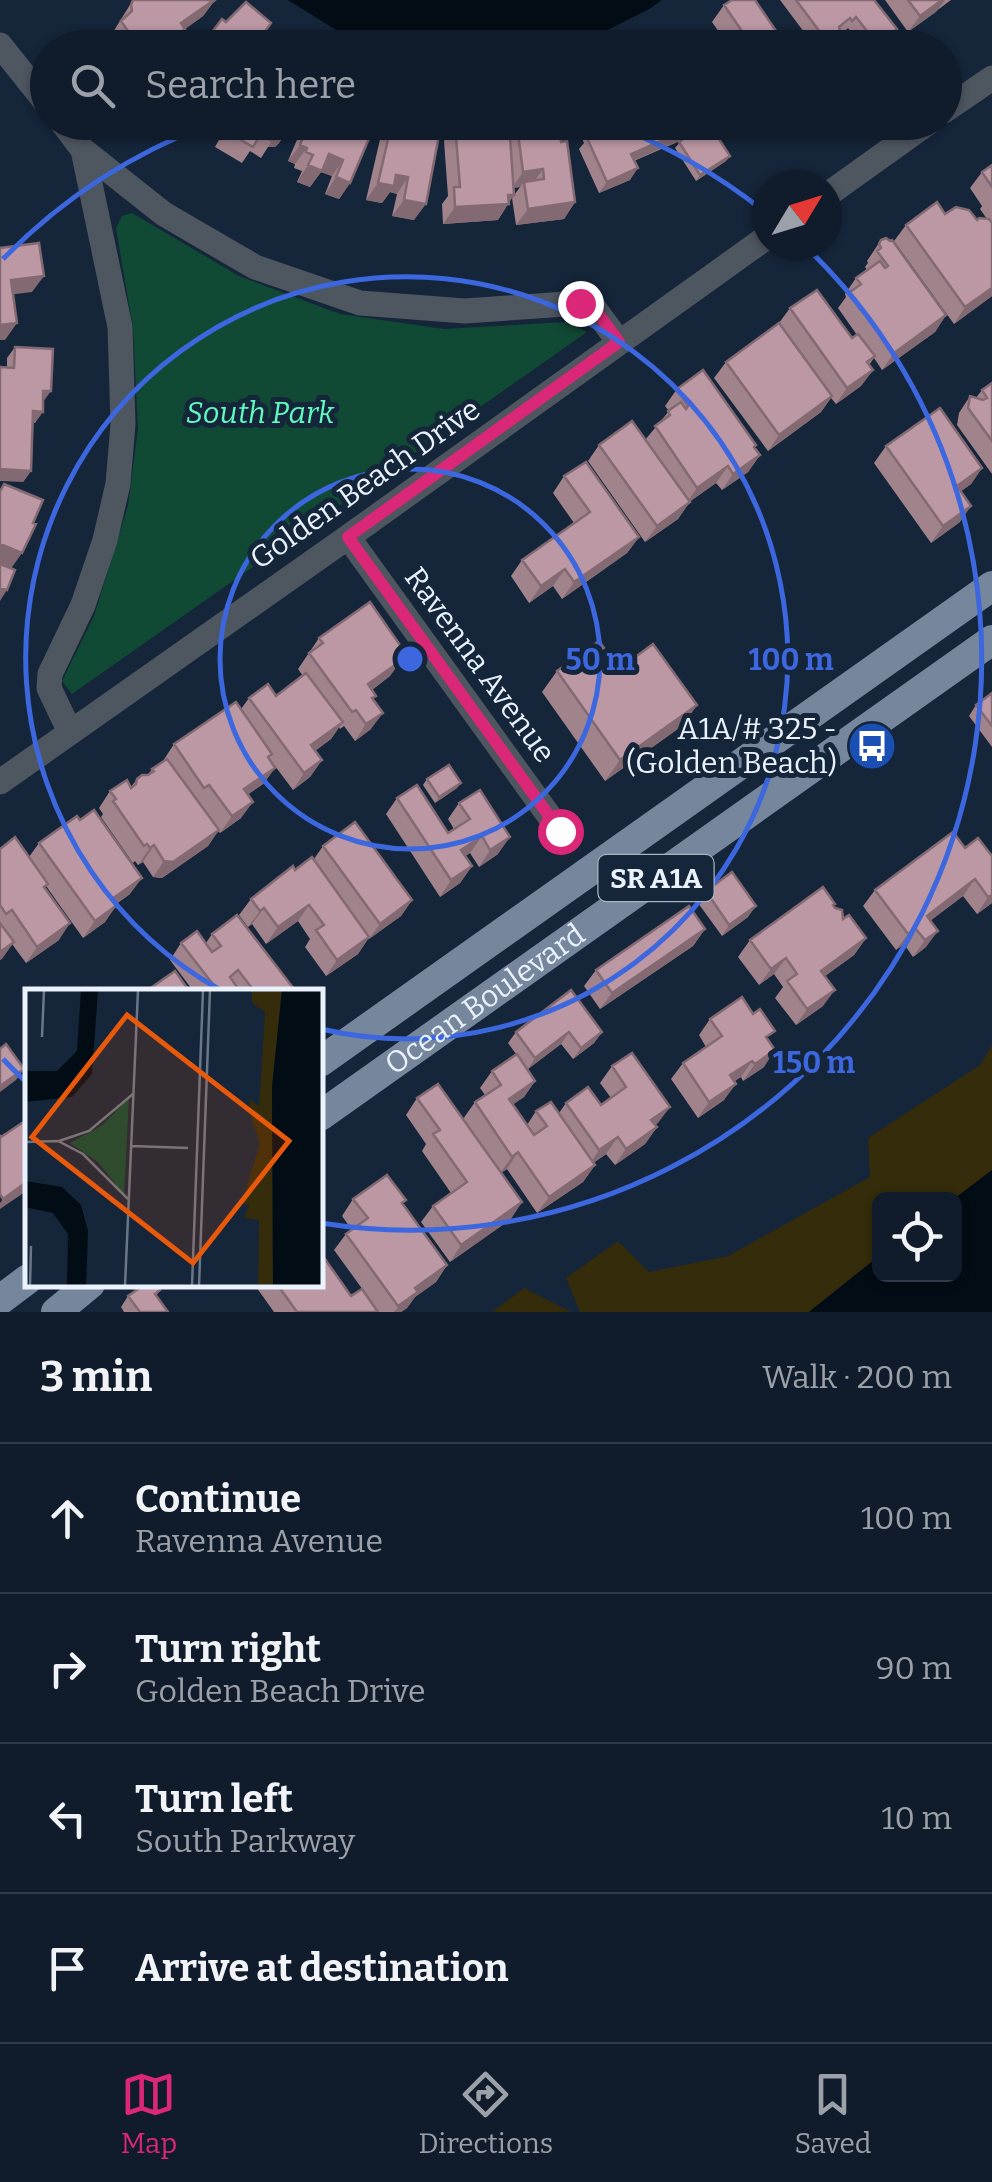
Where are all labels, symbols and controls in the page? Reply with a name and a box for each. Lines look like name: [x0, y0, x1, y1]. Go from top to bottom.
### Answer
search box: [30, 30, 962, 140]
icon: search: [65, 58, 120, 113]
text: Search here: [145, 62, 356, 108]
north arrow: [752, 170, 842, 260]
route end: [558, 281, 604, 327]
street label: Golden Beach Drive: [243, 391, 487, 577]
park label: South Park: [186, 395, 335, 431]
street label: Ravenna Avenue: [397, 560, 563, 770]
centre of rings: [392, 641, 428, 677]
text: 50 m: [565, 642, 635, 678]
text: 100 m: [748, 642, 834, 678]
place label: A1A/# 325 - (Golden Beach): [626, 711, 837, 781]
bus stop icon: A1A/# 325 - (Golden Beach): [846, 720, 898, 772]
route start: [538, 809, 584, 855]
road number: SR A1A: [598, 855, 714, 901]
street label: Ocean Boulevard: [378, 916, 592, 1082]
inset map: [25, 989, 322, 1287]
text: 150 m: [773, 1045, 856, 1081]
map controls: [872, 1192, 962, 1282]
button: locate: [872, 1192, 962, 1282]
text: 3 min: [40, 1352, 152, 1402]
text: Walk · 200 m: [762, 1358, 952, 1396]
text: Continue: [135, 1476, 301, 1522]
icon: ahead: [40, 1491, 95, 1546]
text: 100 m: [861, 1499, 952, 1537]
text: Ravenna Avenue: [135, 1522, 383, 1560]
text: Turn right: [135, 1626, 321, 1672]
icon: right: [40, 1641, 95, 1696]
text: 90 m: [876, 1649, 952, 1687]
text: Golden Beach Drive: [135, 1672, 426, 1710]
text: Turn left: [135, 1776, 293, 1822]
icon: left: [40, 1791, 95, 1846]
text: 10 m: [882, 1799, 952, 1837]
text: South Parkway: [135, 1822, 355, 1860]
icon: arrive: [40, 1941, 95, 1996]
text: Arrive at destination: [135, 1945, 508, 1991]
tab: Map: [121, 2067, 177, 2160]
tab: Directions: [418, 2067, 553, 2160]
tab: Saved: [794, 2067, 871, 2160]

